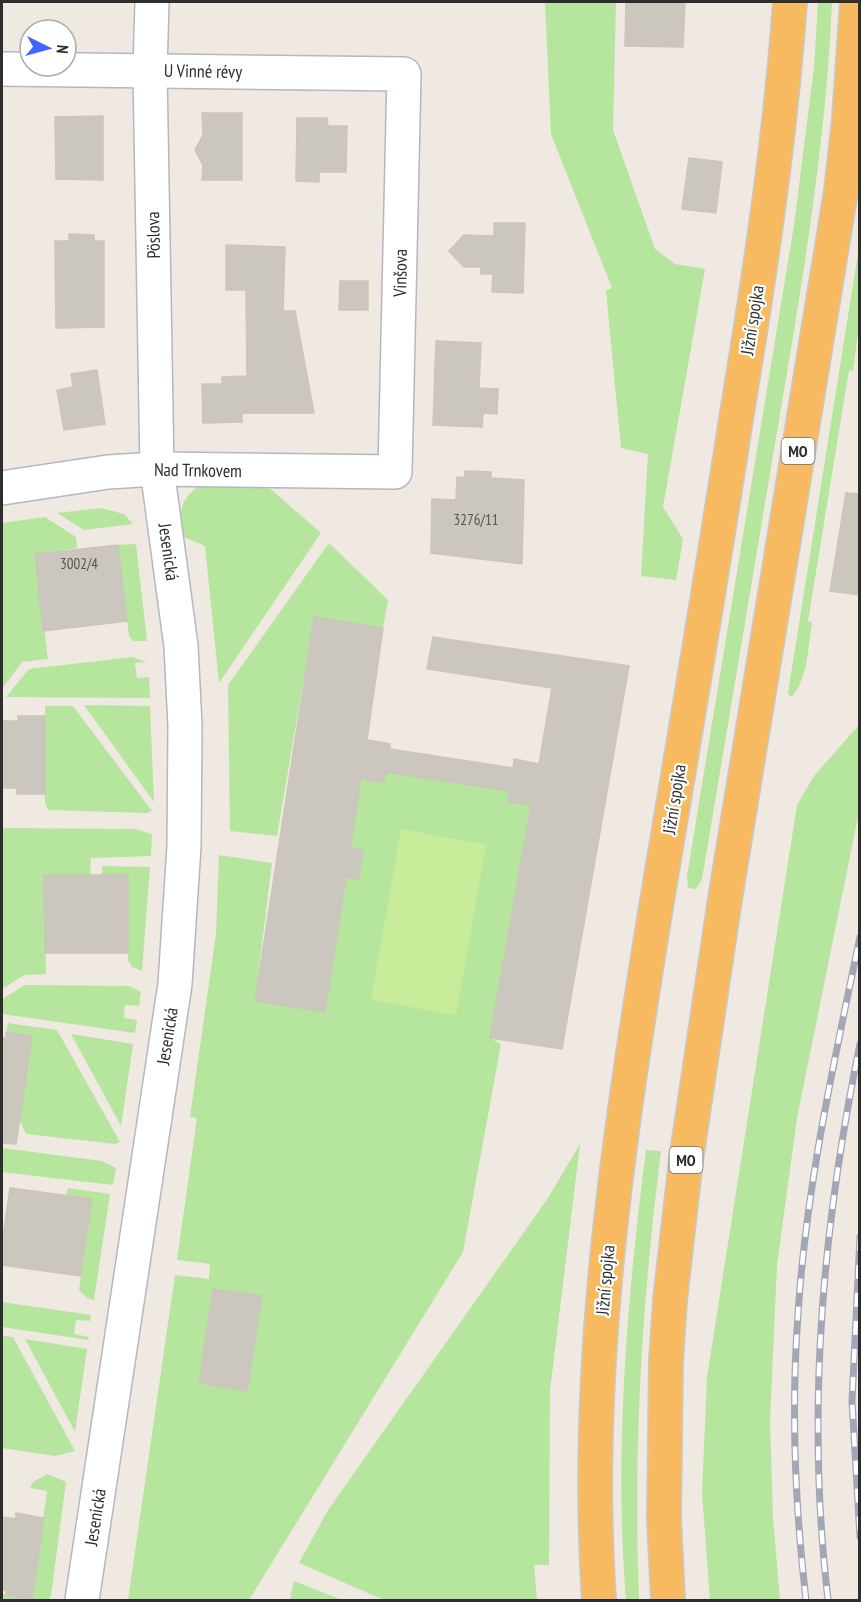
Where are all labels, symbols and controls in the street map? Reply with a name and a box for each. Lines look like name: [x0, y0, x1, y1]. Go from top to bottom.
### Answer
north arrow: [18, 18, 78, 78]
text: N: [53, 44, 73, 54]
street label: U Vinné révy: [164, 59, 242, 83]
street label: Pöslova: [141, 211, 165, 259]
street label: Vinšova: [388, 249, 412, 298]
street label: Jižní spojka: [735, 284, 769, 357]
road number: MO: [782, 438, 814, 464]
street label: Nad Trnkovem: [154, 458, 242, 482]
house number: 3276/11: [454, 510, 498, 529]
street label: Jesenická: [153, 521, 184, 582]
house number: 3002/4: [60, 554, 98, 573]
street label: Jižní spojka: [657, 763, 691, 836]
street label: Jesenická: [151, 1006, 183, 1067]
road number: MO: [670, 1147, 702, 1173]
street label: Jižní spojka: [590, 1244, 620, 1317]
street label: Jesenická: [79, 1487, 111, 1548]

